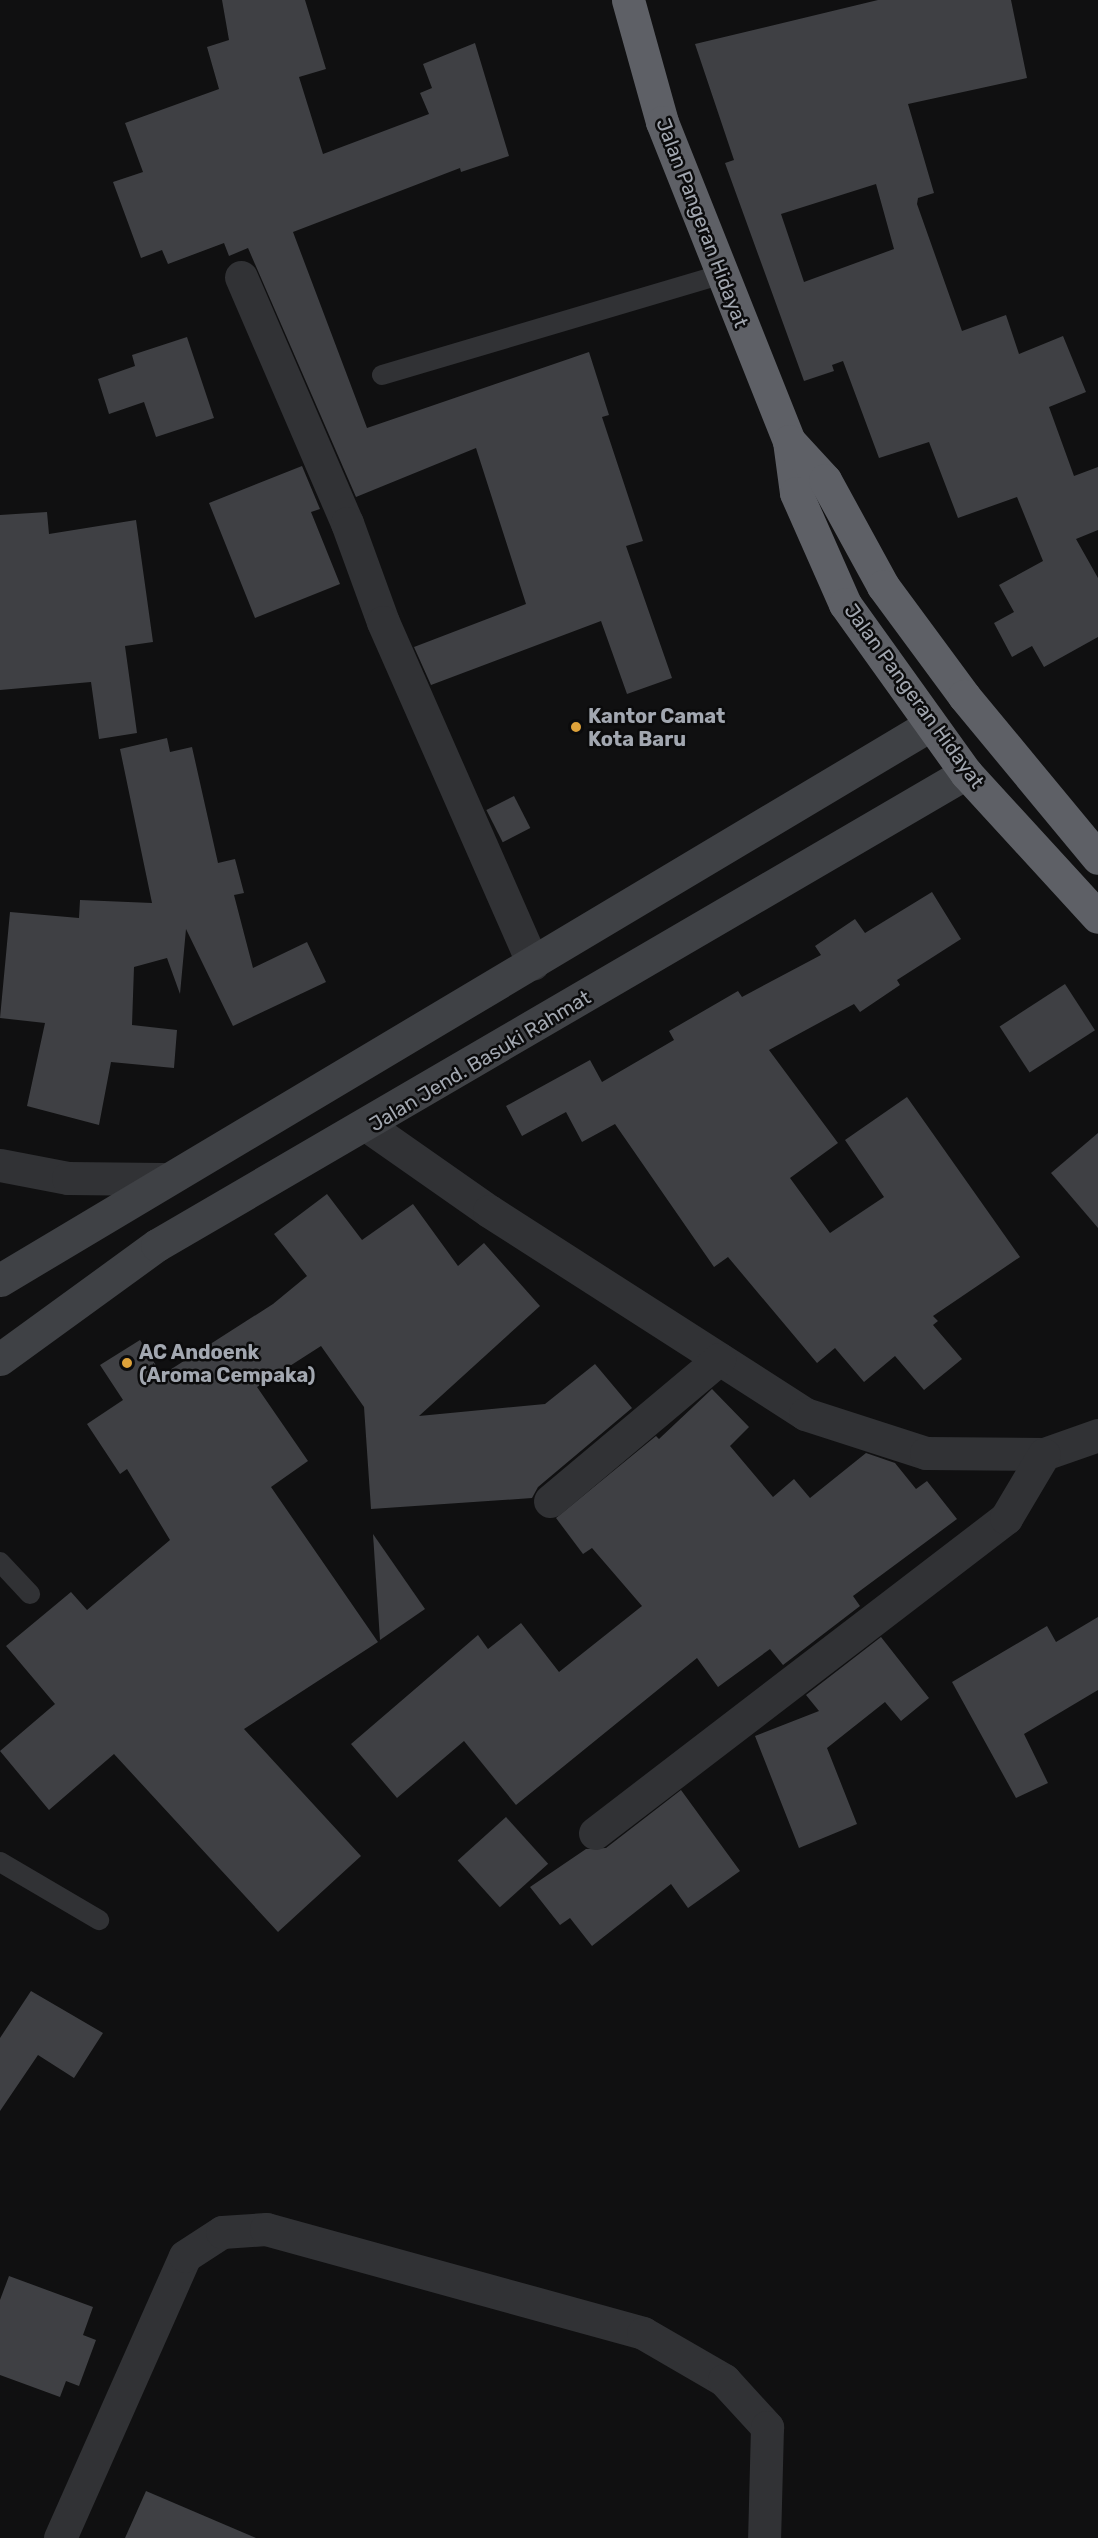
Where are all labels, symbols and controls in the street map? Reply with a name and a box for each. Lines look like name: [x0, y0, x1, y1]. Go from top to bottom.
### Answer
street label: Jalan Pangeran Hidayat: [651, 115, 753, 331]
street label: Jalan Pangeran Hidayat: [839, 599, 989, 793]
place label: Kantor Camat Kota Baru: [588, 704, 726, 751]
marker: Kantor Camat Kota Baru: [569, 720, 583, 734]
street label: Jalan Jend. Basuki Rahmat: [365, 985, 595, 1137]
place label: AC Andoenk (Aroma Cempaka): [139, 1340, 316, 1387]
marker: AC Andoenk (Aroma Cempaka): [120, 1356, 134, 1370]

